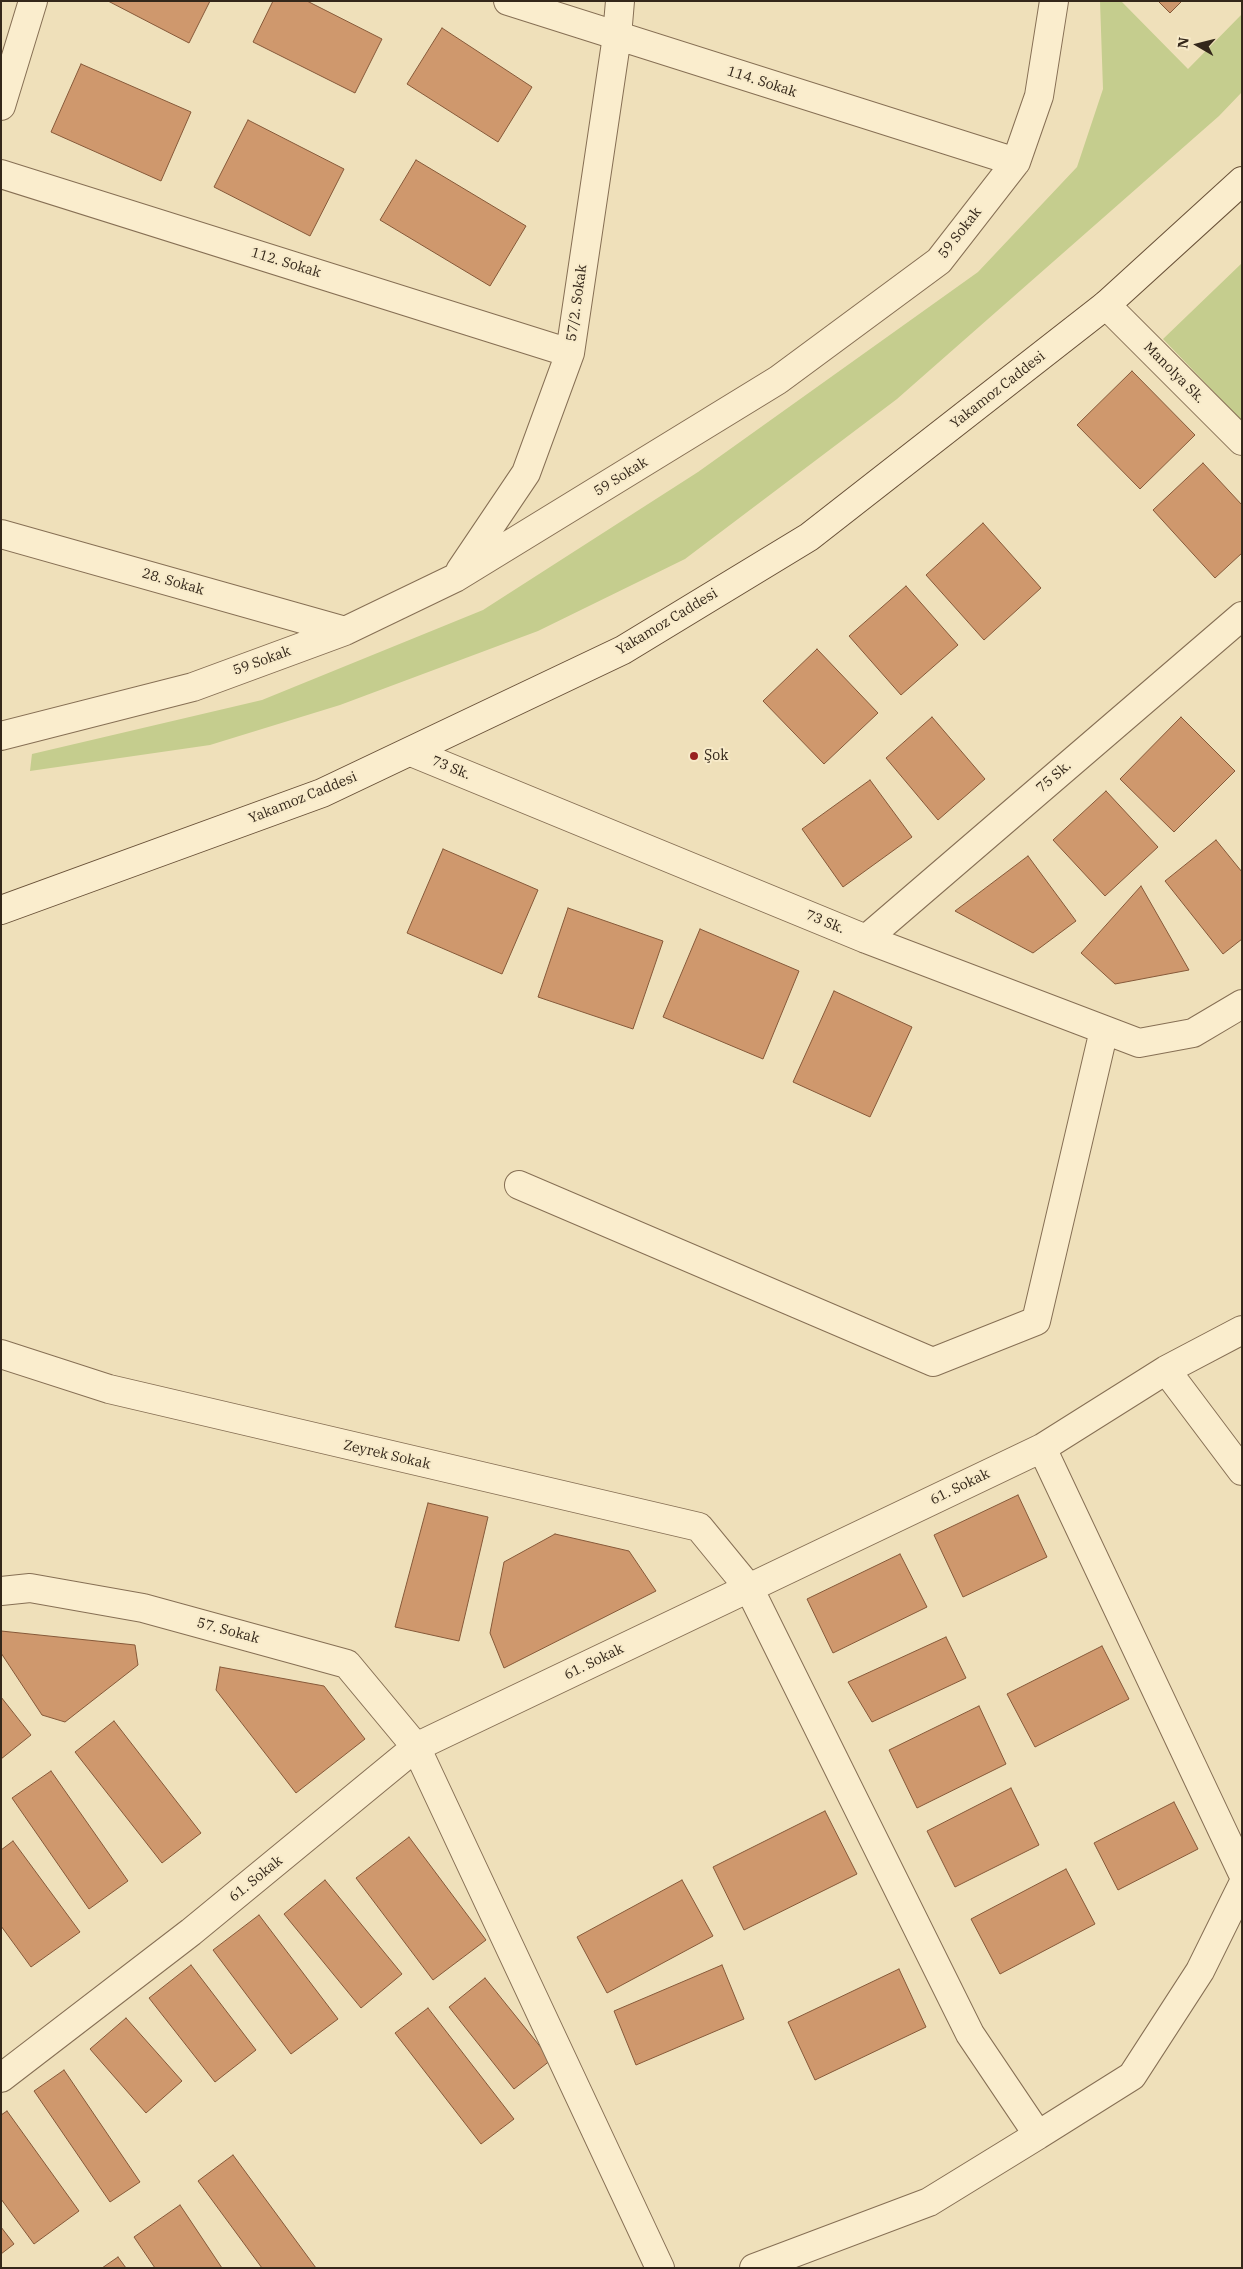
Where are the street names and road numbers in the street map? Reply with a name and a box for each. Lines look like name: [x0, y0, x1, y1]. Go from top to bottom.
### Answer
street label: 114. Sokak: [725, 63, 799, 101]
street label: 59 Sokak: [935, 204, 985, 262]
street label: 112. Sokak: [249, 244, 323, 282]
street label: 57/2. Sokak: [563, 263, 591, 343]
street label: Manolya Sk.: [1140, 339, 1208, 407]
street label: Yakamoz Caddesi: [947, 348, 1049, 432]
street label: 59 Sokak: [591, 454, 651, 500]
street label: 28. Sokak: [140, 565, 206, 599]
street label: Yakamoz Caddesi: [613, 585, 721, 659]
street label: 59 Sokak: [231, 643, 293, 679]
street label: 73 Sk.: [429, 753, 473, 783]
street label: 75 Sk.: [1033, 757, 1075, 797]
street label: Yakamoz Caddesi: [246, 769, 360, 827]
street label: 73 Sk.: [803, 907, 847, 937]
street label: Zeyrek Sokak: [342, 1437, 432, 1473]
street label: 61. Sokak: [928, 1465, 992, 1509]
street label: 57. Sokak: [195, 1615, 261, 1647]
street label: 61. Sokak: [562, 1640, 626, 1684]
street label: 61. Sokak: [226, 1852, 286, 1906]

